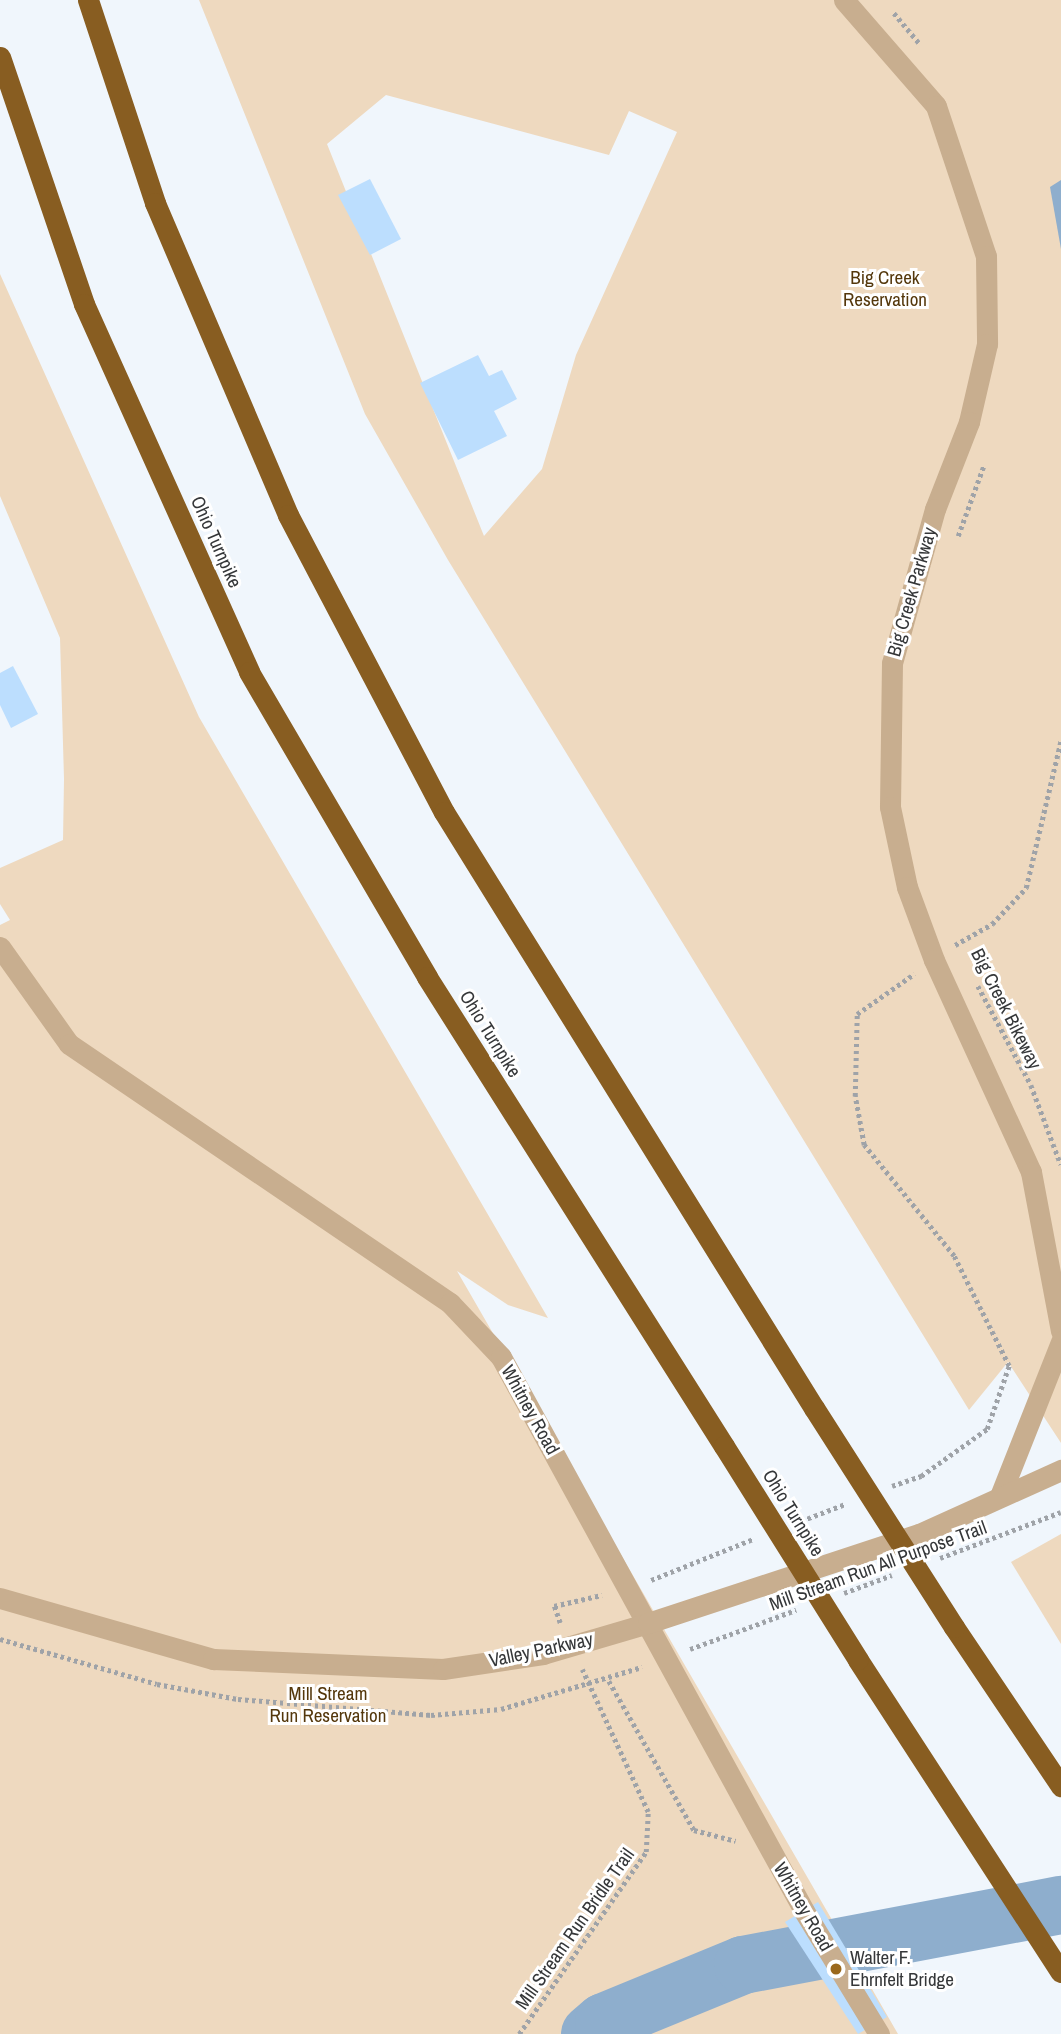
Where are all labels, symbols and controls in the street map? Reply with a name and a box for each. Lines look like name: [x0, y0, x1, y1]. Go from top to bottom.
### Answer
park label: Big Creek Reservation: [843, 267, 927, 311]
street label: Ohio Turnpike: [186, 492, 246, 592]
street label: Big Creek Parkway: [883, 525, 941, 659]
street label: Big Creek Bikeway: [966, 945, 1046, 1073]
street label: Ohio Turnpike: [454, 986, 526, 1082]
street label: Whitney Road: [496, 1361, 564, 1459]
street label: Ohio Turnpike: [757, 1465, 829, 1561]
street label: Mill Stream Run All Purpose Trail: [766, 1516, 990, 1616]
street label: Valley Parkway: [487, 1628, 595, 1672]
park label: Mill Stream Run Reservation: [270, 1683, 386, 1727]
street label: Mill Stream Run Bridle Trail: [511, 1844, 639, 2014]
street label: Whitney Road: [768, 1859, 838, 1955]
place label: Walter F. Ehrnfelt Bridge: [850, 1947, 954, 1991]
marker: Walter F. Ehrnfelt Bridge: [828, 1961, 844, 1977]

